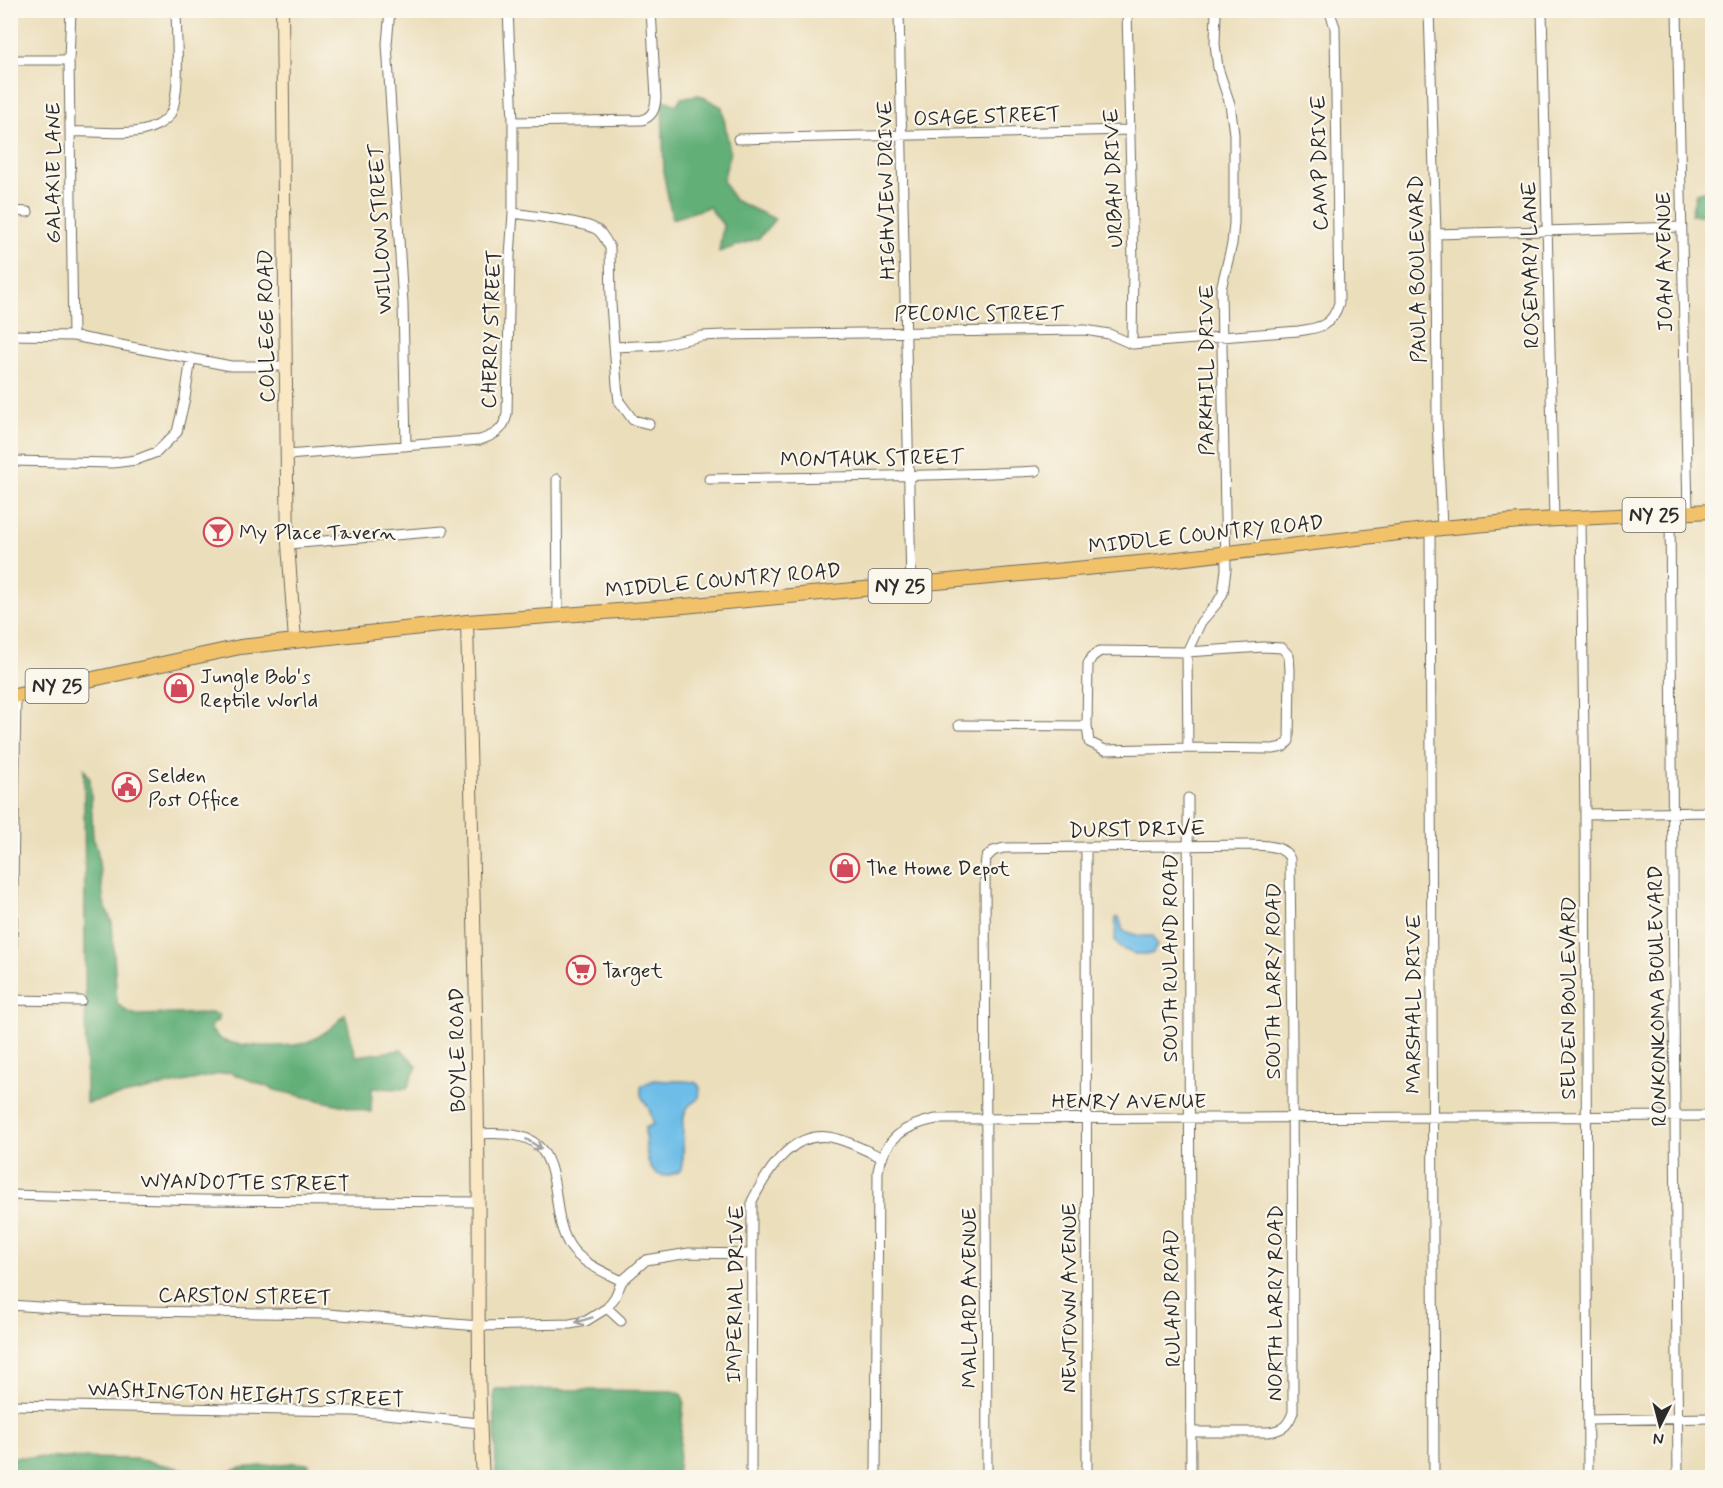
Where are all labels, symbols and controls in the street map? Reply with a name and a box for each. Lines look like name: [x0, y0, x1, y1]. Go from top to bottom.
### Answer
street label: CAMP DRIVE: [1305, 95, 1335, 231]
street label: HIGHVIEW DRIVE: [871, 100, 903, 280]
street label: OSAGE STREET: [913, 100, 1061, 134]
street label: GALAXIE LANE: [40, 102, 68, 244]
street label: URBAN DRIVE: [1098, 108, 1130, 248]
street label: WILLOW STREET: [363, 142, 399, 315]
street label: PAULA BOULEVARD: [1402, 175, 1434, 363]
street label: ROSEMARY LANE: [1516, 181, 1546, 349]
street label: JOAN AVENUE: [1650, 192, 1680, 332]
street label: COLLEGE ROAD: [252, 249, 282, 403]
street label: CHERRY STREET: [475, 249, 509, 409]
street label: PARKHILL DRIVE: [1193, 284, 1221, 456]
street label: PECONIC STREET: [894, 300, 1065, 328]
street label: MONTAUK STREET: [780, 443, 965, 475]
road number: NY 25: [1622, 498, 1686, 532]
street label: MIDDLE COUNTRY ROAD: [1087, 509, 1325, 561]
bar icon: My Place Tavern: [202, 516, 234, 548]
place label: My Place Tavern: [239, 519, 397, 547]
street label: MIDDLE COUNTRY ROAD: [604, 557, 842, 605]
road number: NY 25: [868, 569, 932, 603]
place label: Jungle Bob's Reptile World: [200, 663, 318, 715]
road number: NY 25: [26, 669, 88, 703]
shop icon: Jungle Bob's Reptile World: [163, 672, 195, 704]
place label: Selden Post Office: [148, 762, 240, 814]
public building icon: Selden Post Office: [111, 771, 143, 803]
street label: DURST DRIVE: [1068, 815, 1206, 845]
shop icon: The Home Depot: [829, 852, 861, 884]
street label: SOUTH RULAND ROAD: [1157, 854, 1185, 1062]
place label: The Home Depot: [866, 855, 1010, 883]
street label: RONKONKOMA BOULEVARD: [1642, 865, 1674, 1127]
street label: SOUTH LARRY ROAD: [1260, 882, 1288, 1080]
street label: SELDEN BOULEVARD: [1555, 896, 1583, 1100]
street label: MARSHALL DRIVE: [1400, 914, 1428, 1094]
supermarket icon: Target: [565, 954, 597, 986]
place label: Target: [602, 957, 664, 986]
street label: BOYLE ROAD: [443, 987, 473, 1113]
street label: HENRY AVENUE: [1052, 1088, 1206, 1116]
one-way arrow: [525, 1139, 542, 1151]
street label: WYANDOTTE STREET: [140, 1167, 350, 1199]
street label: NEWTOWN AVENUE: [1056, 1203, 1084, 1393]
street label: IMPERIAL DRIVE: [720, 1205, 752, 1383]
street label: NORTH LARRY ROAD: [1262, 1205, 1290, 1401]
street label: MALLARD AVENUE: [956, 1208, 984, 1388]
street label: RULAND ROAD: [1158, 1229, 1188, 1367]
street label: CARSTON STREET: [158, 1281, 332, 1313]
one-way arrow: [575, 1315, 594, 1326]
street label: WASHINGTON HEIGHTS STREET: [87, 1375, 405, 1415]
north arrow: [1630, 1395, 1690, 1455]
text: N: [1652, 1427, 1665, 1449]

